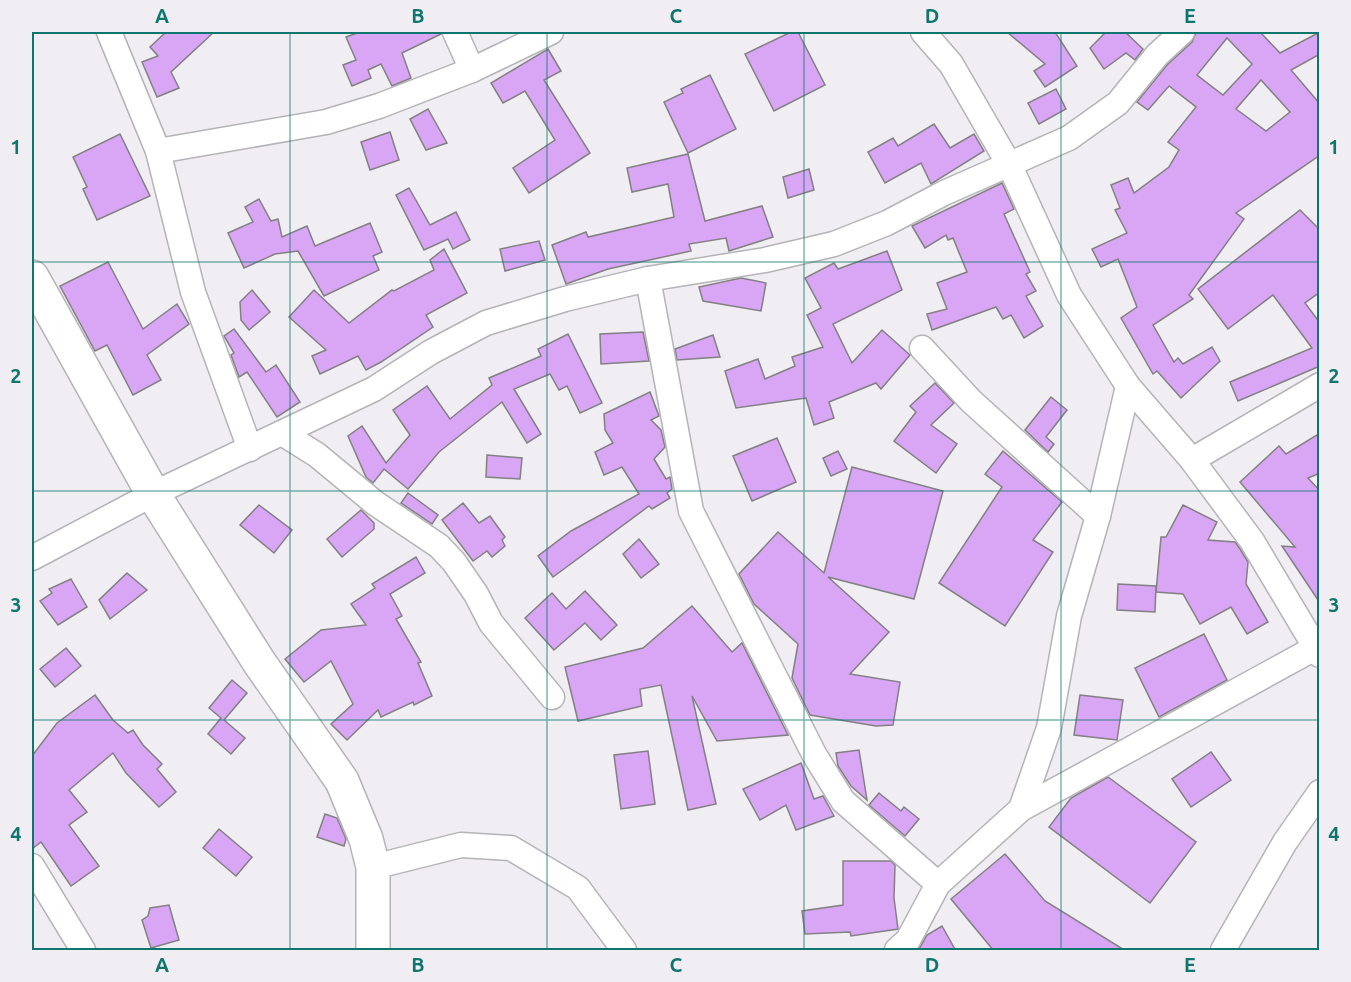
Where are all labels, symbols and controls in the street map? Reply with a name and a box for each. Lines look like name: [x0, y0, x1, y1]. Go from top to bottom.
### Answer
text: A: [155, 4, 169, 27]
text: B: [411, 4, 425, 27]
text: C: [670, 4, 683, 27]
text: D: [925, 4, 939, 27]
text: E: [1184, 4, 1196, 27]
text: 1: [10, 135, 22, 158]
text: 1: [1328, 135, 1340, 158]
text: 2: [10, 364, 22, 387]
text: 2: [1328, 364, 1340, 387]
text: 3: [10, 593, 22, 616]
text: 3: [1328, 593, 1340, 616]
text: 4: [10, 822, 22, 845]
text: 4: [1328, 822, 1340, 845]
text: A: [155, 953, 169, 976]
text: B: [411, 953, 425, 976]
text: C: [670, 953, 683, 976]
text: D: [925, 953, 939, 976]
text: E: [1184, 953, 1196, 976]

